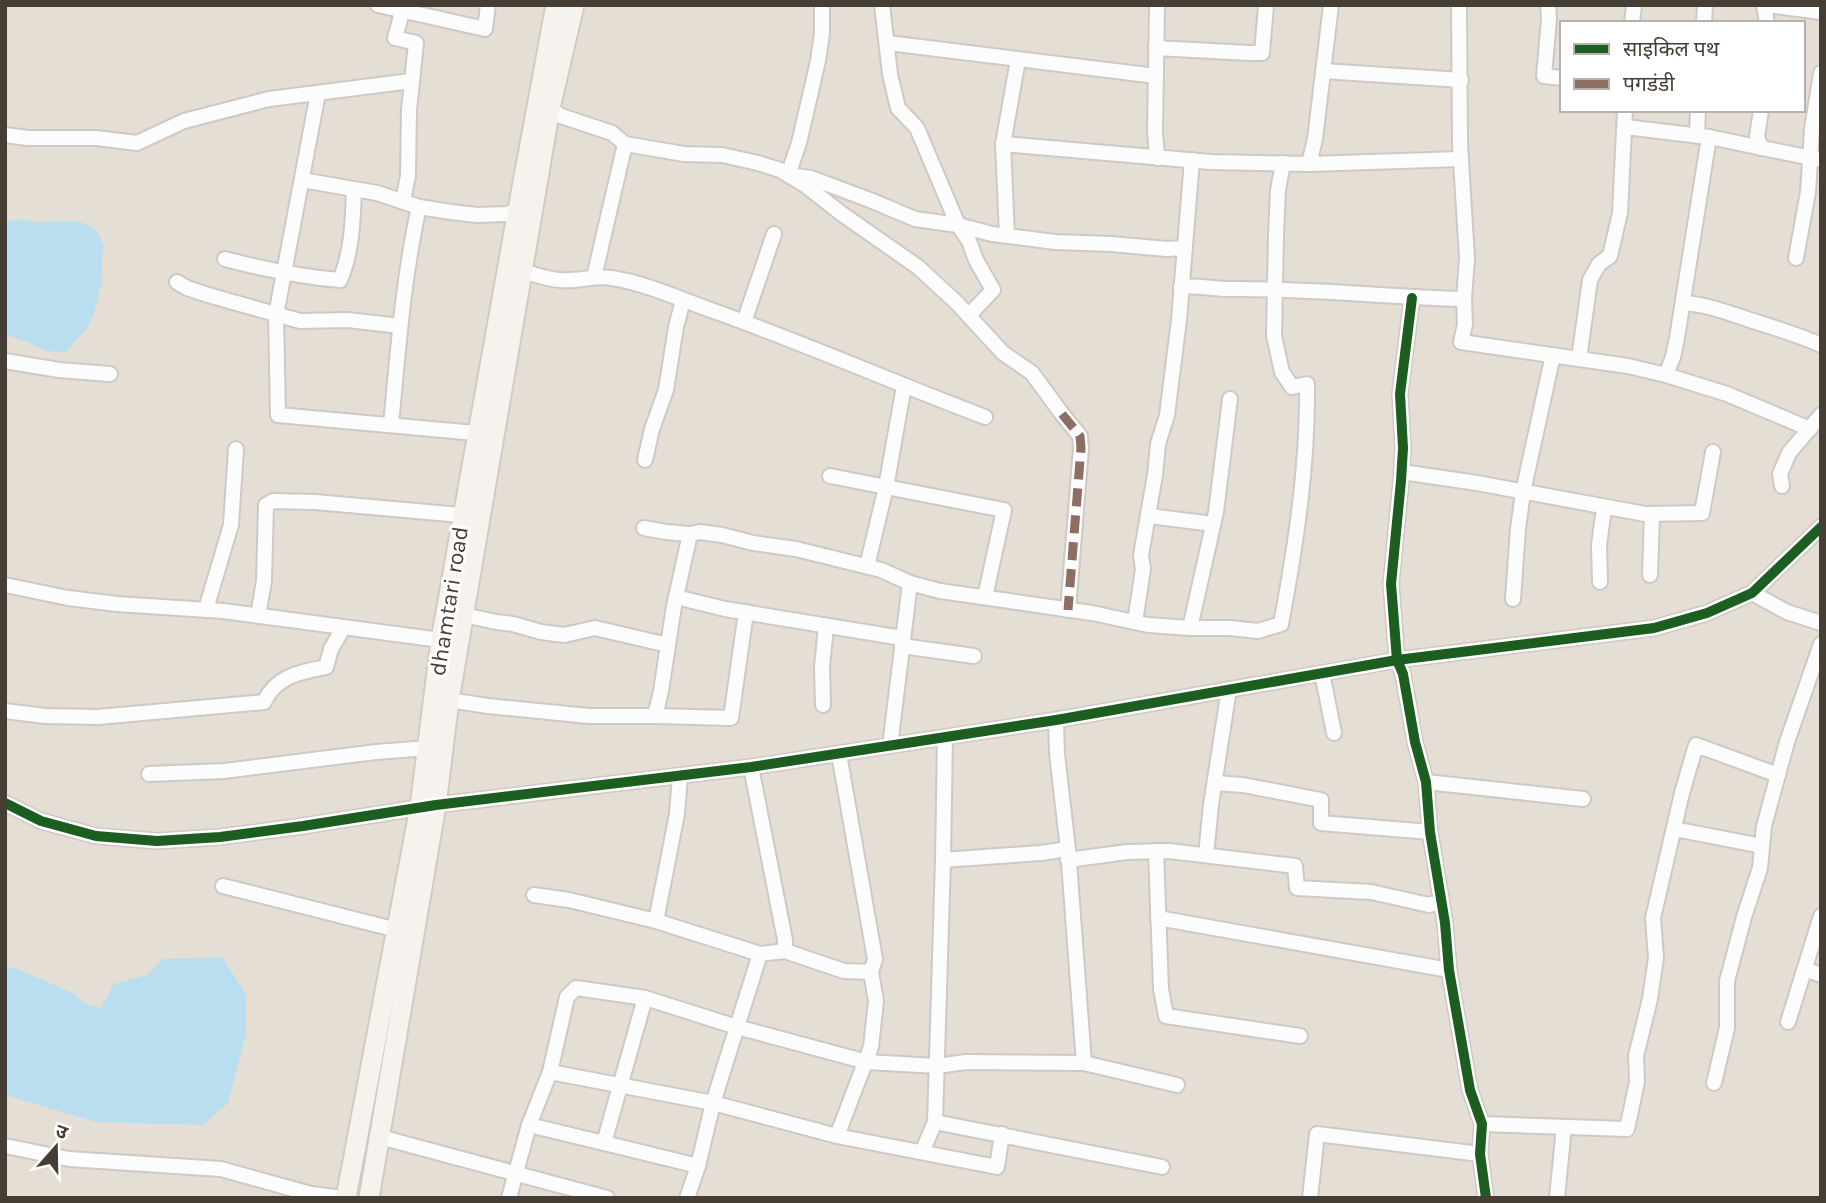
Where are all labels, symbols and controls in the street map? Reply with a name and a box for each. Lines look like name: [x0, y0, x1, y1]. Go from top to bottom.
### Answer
legend: [1560, 21, 1805, 112]
text: साइकिल पथ: [1623, 37, 1720, 61]
text: पगडंडी: [1623, 72, 1675, 96]
street label: dhamtari road: [424, 524, 474, 678]
north arrow: [21, 1112, 91, 1182]
text: उ: [52, 1120, 71, 1145]

